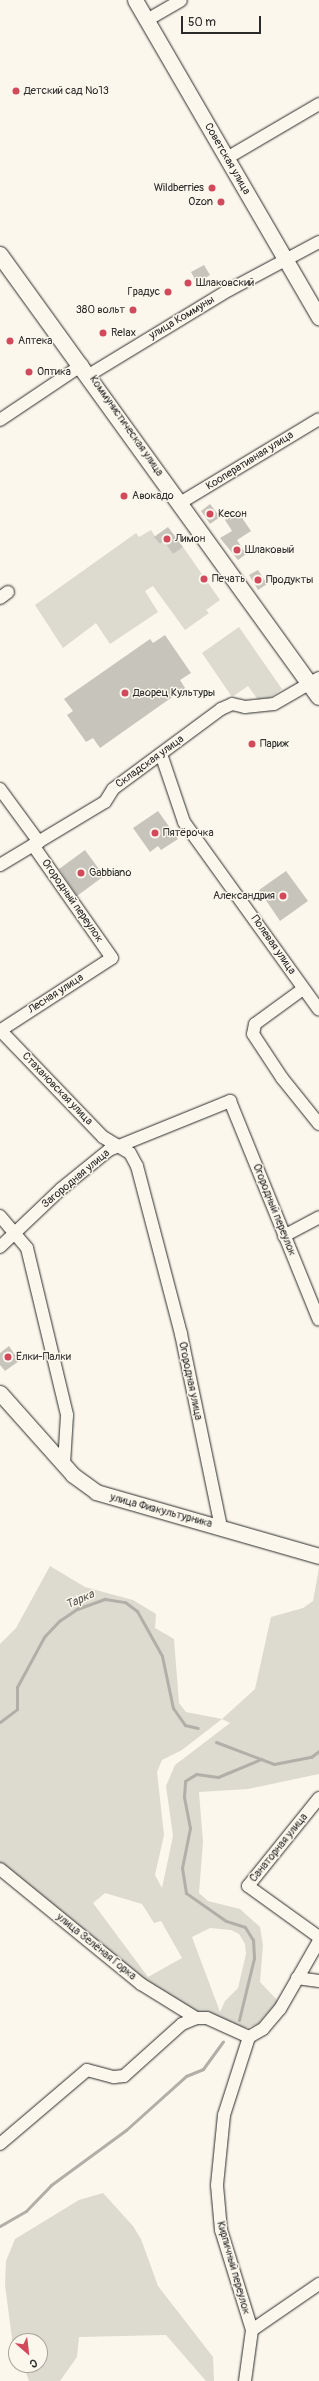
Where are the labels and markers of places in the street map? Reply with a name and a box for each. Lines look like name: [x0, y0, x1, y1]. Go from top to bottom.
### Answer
place label: Детский сад №13: [24, 84, 109, 98]
marker: Детский сад №13: [11, 86, 21, 96]
place label: Wildberries: [154, 181, 204, 195]
marker: Wildberries: [207, 183, 217, 193]
place label: Ozon: [188, 195, 213, 209]
marker: Ozon: [216, 197, 226, 207]
place label: Шлаковский: [196, 276, 254, 290]
marker: Шлаковский: [183, 278, 193, 288]
place label: Градус: [128, 285, 160, 299]
marker: Градус: [163, 287, 173, 297]
place label: 380 вольт: [76, 303, 125, 317]
marker: 380 вольт: [128, 305, 138, 315]
place label: Relax: [111, 326, 136, 340]
marker: Relax: [98, 328, 108, 338]
place label: Аптека: [18, 334, 52, 348]
marker: Аптека: [5, 336, 15, 346]
place label: Оптика: [37, 365, 71, 379]
marker: Оптика: [24, 367, 34, 377]
place label: Авокадо: [132, 489, 174, 503]
marker: Авокадо: [119, 491, 129, 501]
place label: Кесон: [218, 507, 247, 521]
marker: Кесон: [205, 509, 215, 519]
place label: Лимон: [175, 532, 205, 546]
marker: Лимон: [162, 534, 172, 544]
place label: Шлаковый: [245, 543, 294, 557]
marker: Шлаковый: [232, 545, 242, 555]
place label: Печать: [212, 572, 245, 586]
place label: Продукты: [266, 573, 313, 587]
marker: Печать: [199, 574, 209, 584]
marker: Продукты: [253, 575, 263, 585]
place label: Дворец Культуры: [133, 686, 215, 700]
marker: Дворец Культуры: [120, 688, 130, 698]
place label: Париж: [260, 737, 289, 751]
marker: Париж: [247, 739, 257, 749]
place label: Пятёрочка: [163, 826, 214, 840]
marker: Пятёрочка: [150, 828, 160, 838]
place label: Gabbiano: [89, 866, 131, 880]
marker: Gabbiano: [76, 868, 86, 878]
place label: Александрия: [213, 889, 275, 903]
marker: Александрия: [278, 891, 288, 901]
place label: Ёлки-Палки: [16, 1350, 71, 1364]
marker: Ёлки-Палки: [3, 1352, 13, 1362]

